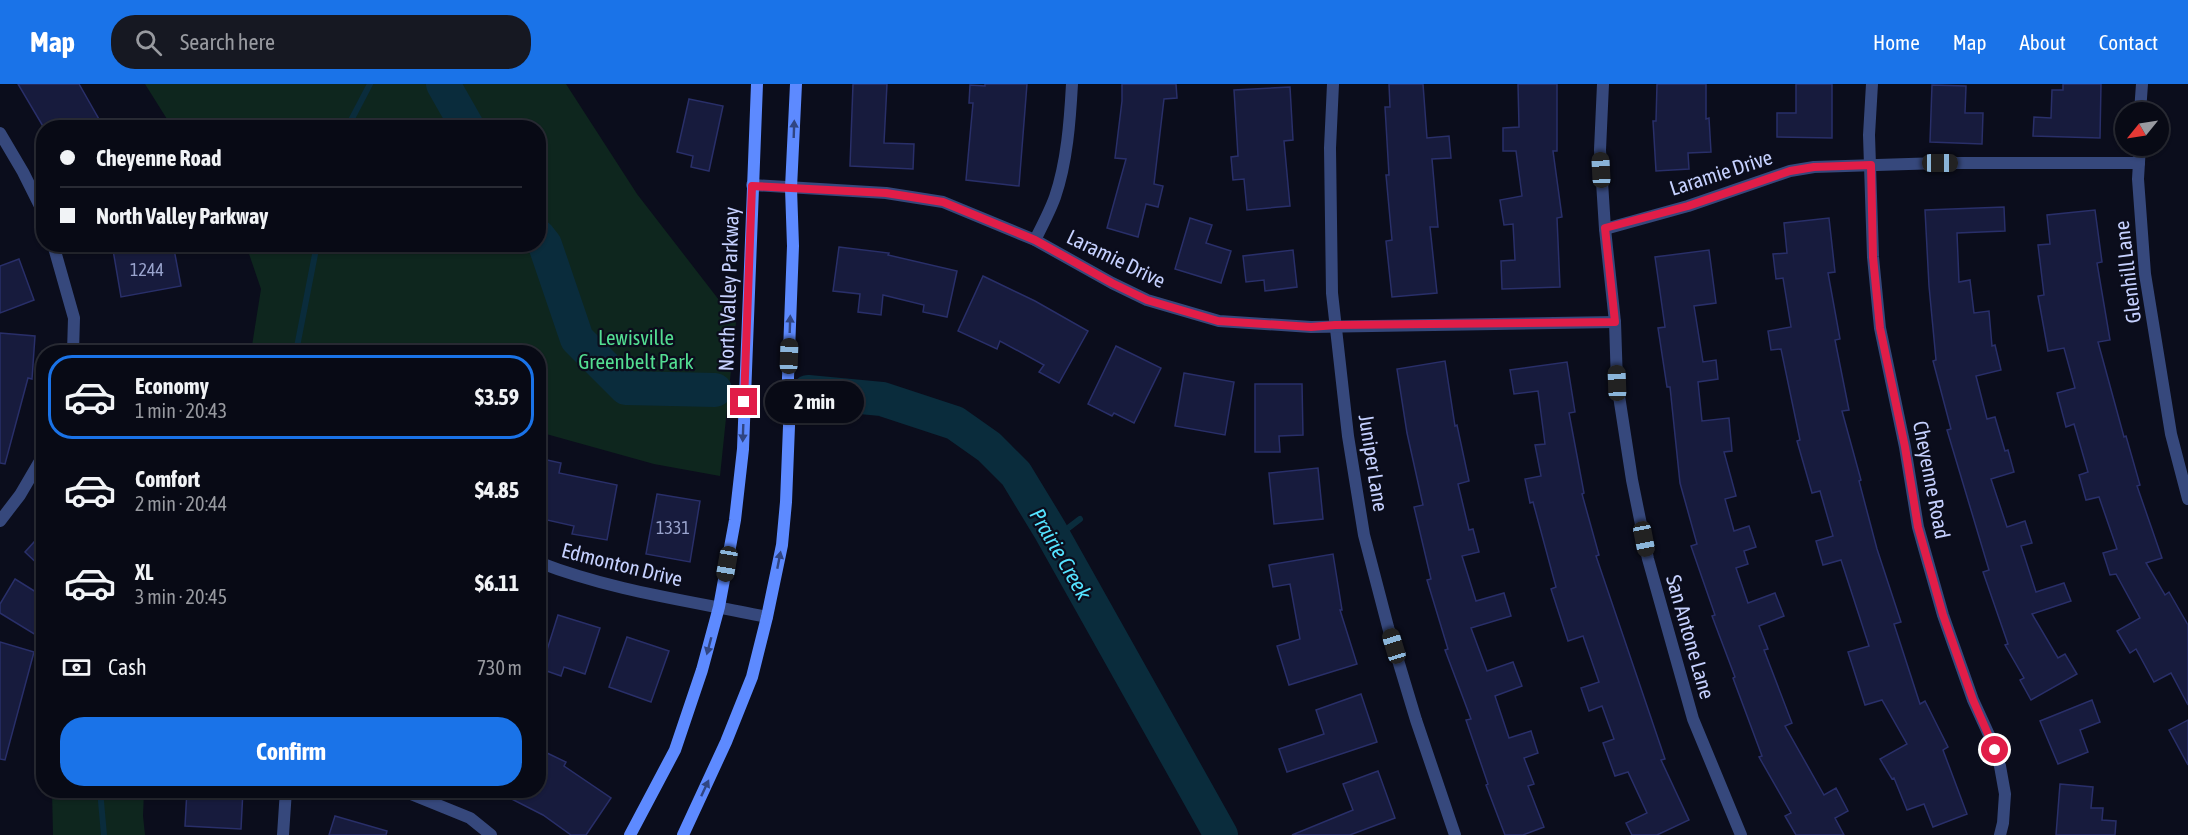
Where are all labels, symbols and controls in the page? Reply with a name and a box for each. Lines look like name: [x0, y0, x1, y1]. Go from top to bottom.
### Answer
search box: [111, 15, 531, 69]
text: Map: [30, 26, 75, 58]
icon: search: [132, 26, 165, 59]
text: Search here: [180, 29, 275, 55]
text: Home: [1873, 30, 1920, 54]
text: Map: [1953, 30, 1987, 54]
text: About: [2020, 30, 2066, 54]
text: Contact: [2099, 30, 2158, 54]
north arrow: [2115, 102, 2169, 156]
map controls: [2115, 102, 2169, 156]
one-way arrow: [789, 119, 798, 138]
street label: Laramie Drive: [1666, 144, 1775, 200]
text: Cheyenne Road: [96, 145, 222, 171]
car: [1591, 152, 1611, 188]
car: [1922, 154, 1958, 172]
text: North Valley Parkway: [96, 203, 268, 229]
street label: North Valley Parkway: [713, 206, 743, 372]
street label: Glenhill Lane: [2109, 220, 2145, 325]
street label: Laramie Drive: [1063, 224, 1170, 292]
house number: 1244: [130, 259, 164, 280]
one-way arrow: [785, 314, 795, 333]
park label: Lewisville Greenbelt Park: [578, 325, 694, 373]
car: [779, 338, 799, 374]
car: [1607, 365, 1627, 401]
icon: car: [63, 370, 117, 424]
text: Economy: [135, 373, 209, 399]
callout: 2 min: [765, 381, 864, 423]
text: $3.59: [475, 384, 519, 410]
route end: [730, 388, 757, 415]
text: 2 min: [794, 390, 835, 413]
text: 1 min · 20:43: [135, 399, 227, 422]
street label: Juniper Lane: [1354, 413, 1394, 513]
street label: Cheyenne Road: [1909, 419, 1955, 541]
one-way arrow: [738, 423, 748, 442]
icon: car: [63, 463, 117, 517]
text: Comfort: [135, 466, 200, 492]
text: $4.85: [475, 477, 519, 503]
text: 2 min · 20:44: [135, 492, 227, 515]
water label: Prairie Creek: [1024, 504, 1098, 605]
house number: 1331: [656, 517, 690, 538]
car: [1632, 520, 1656, 558]
street label: Edmonton Drive: [559, 537, 685, 591]
car: [715, 545, 739, 583]
one-way arrow: [775, 550, 784, 569]
icon: car: [63, 556, 117, 610]
text: XL: [135, 559, 153, 585]
text: $6.11: [475, 570, 519, 596]
street label: San Antone Lane: [1662, 572, 1720, 702]
text: 3 min · 20:45: [135, 585, 227, 608]
car: [1380, 626, 1408, 666]
one-way arrow: [704, 637, 713, 655]
icon: cash: [60, 651, 93, 684]
text: Cash: [108, 654, 147, 680]
text: 730 m: [477, 656, 522, 679]
button: Confirm: [60, 717, 522, 786]
route start: [1981, 736, 2008, 763]
one-way arrow: [700, 780, 709, 797]

